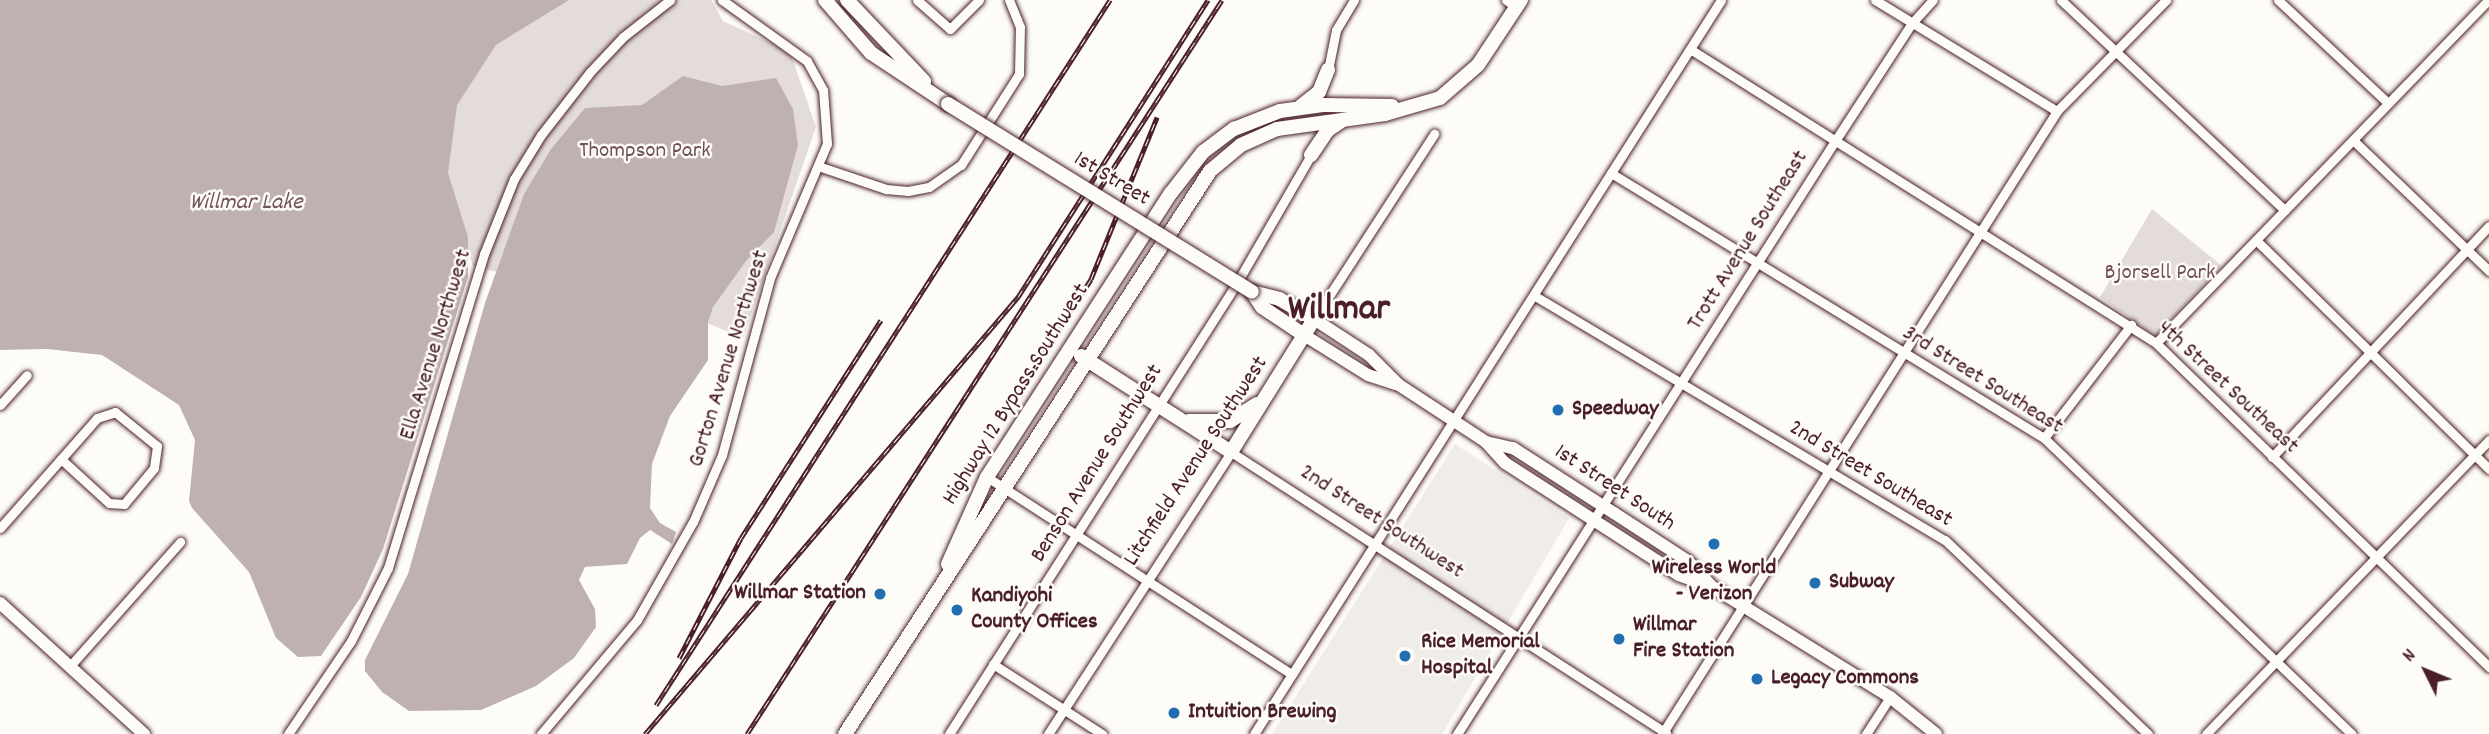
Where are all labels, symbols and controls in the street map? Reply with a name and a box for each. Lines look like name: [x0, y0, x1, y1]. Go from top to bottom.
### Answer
park label: Thompson Park: [579, 138, 711, 166]
street label: 1st Street: [1068, 146, 1154, 214]
street label: Trott Avenue Southeast: [1683, 146, 1815, 336]
water label: Willmar Lake: [189, 190, 303, 218]
street label: Ella Avenue Northwest: [395, 246, 479, 444]
street label: Gorton Avenue Northwest: [684, 247, 776, 471]
park label: Bjorsell Park: [2105, 260, 2215, 288]
street label: Highway 12 Bypass Southwest: [938, 279, 1096, 511]
district label: Willmar: [1288, 289, 1390, 333]
street label: 4th Street Southeast: [2151, 315, 2303, 461]
street label: 3rd Street Southeast: [1897, 320, 2067, 442]
street label: Litchfield Avenue Southwest: [1119, 352, 1275, 572]
street label: Benson Avenue Southwest: [1026, 360, 1170, 568]
place label: Speedway: [1572, 396, 1659, 424]
marker: Speedway: [1550, 402, 1566, 418]
street label: 2nd Street Southeast: [1783, 415, 1957, 535]
street label: 1st Street South: [1548, 440, 1680, 538]
street label: 2nd Street Southwest: [1294, 460, 1468, 586]
marker: Wireless World - Verizon: [1706, 536, 1722, 552]
place label: Wireless World - Verizon: [1652, 555, 1776, 609]
place label: Subway: [1829, 569, 1894, 597]
marker: Subway: [1807, 575, 1823, 591]
place label: Willmar Station: [734, 580, 866, 608]
place label: Kandiyohi County Offices: [971, 583, 1098, 637]
marker: Willmar Station: [872, 586, 888, 602]
marker: Kandiyohi County Offices: [949, 602, 965, 618]
place label: Willmar Fire Station: [1633, 612, 1734, 666]
place label: Rice Memorial Hospital: [1421, 629, 1540, 683]
marker: Willmar Fire Station: [1611, 631, 1627, 647]
north arrow: [2391, 636, 2461, 706]
text: N: [2397, 644, 2423, 669]
marker: Rice Memorial Hospital: [1395, 646, 1415, 666]
place label: Legacy Commons: [1771, 665, 1919, 693]
marker: Legacy Commons: [1749, 671, 1765, 687]
place label: Intuition Brewing: [1188, 699, 1336, 727]
marker: Intuition Brewing: [1166, 705, 1182, 721]

